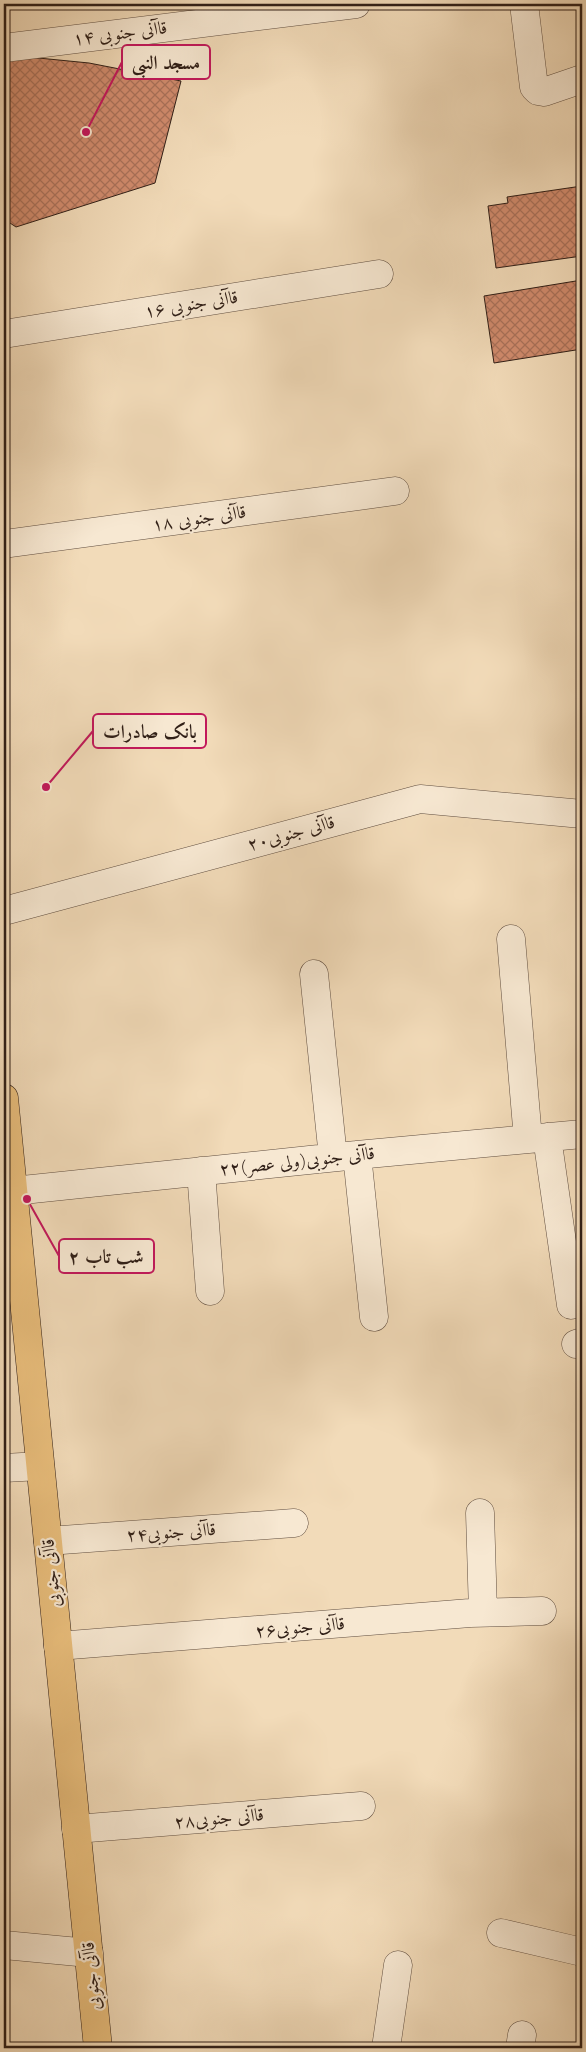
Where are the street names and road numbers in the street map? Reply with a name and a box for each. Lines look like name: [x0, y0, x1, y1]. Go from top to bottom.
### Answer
street label: قاآنی جنوبی ۱۴: [72, 17, 169, 52]
street label: قاآنی جنوبی ۱۶: [143, 287, 240, 324]
street label: قاآنی جنوبی ۱۸: [151, 502, 248, 537]
street label: ۲۰قاآنی جنوبی: [245, 812, 338, 857]
street label: ۲۲قاآنی جنوبی(ولی عصر): [218, 1143, 376, 1182]
street label: ۲۴قاآنی جنوبی: [126, 1519, 217, 1548]
street label: قاآنی جنوبی: [37, 1537, 68, 1608]
street label: ۲۶قاآنی جنوبی: [254, 1613, 346, 1644]
street label: ۲۸قاآنی جنوبی: [173, 1804, 265, 1835]
street label: قاآنی جنوبی: [77, 1940, 108, 2011]

